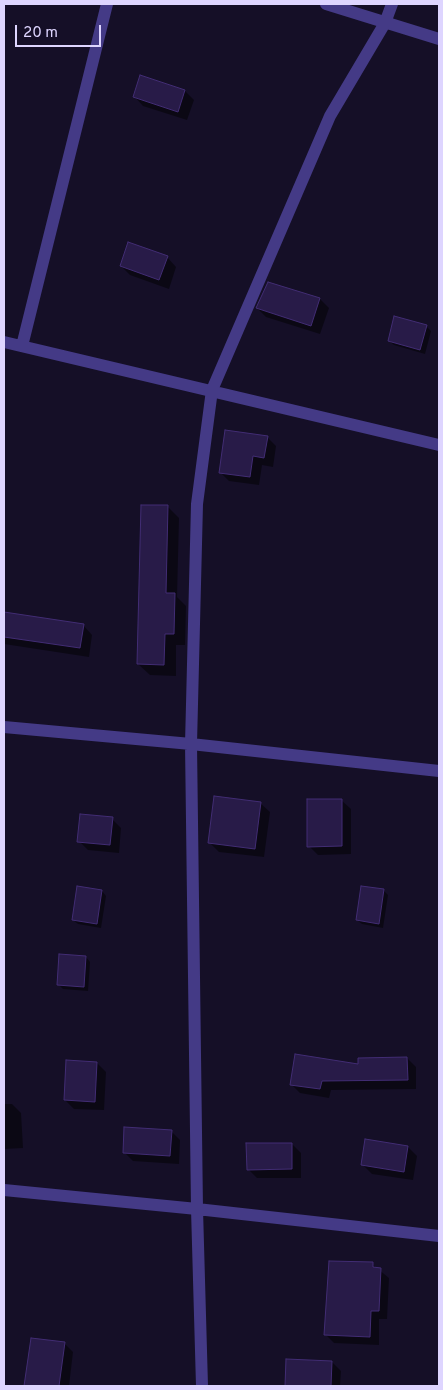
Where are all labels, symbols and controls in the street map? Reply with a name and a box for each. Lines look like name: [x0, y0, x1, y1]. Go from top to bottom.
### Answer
scale bar: [18, 15, 104, 47]
text: 20 m: [23, 24, 58, 43]

